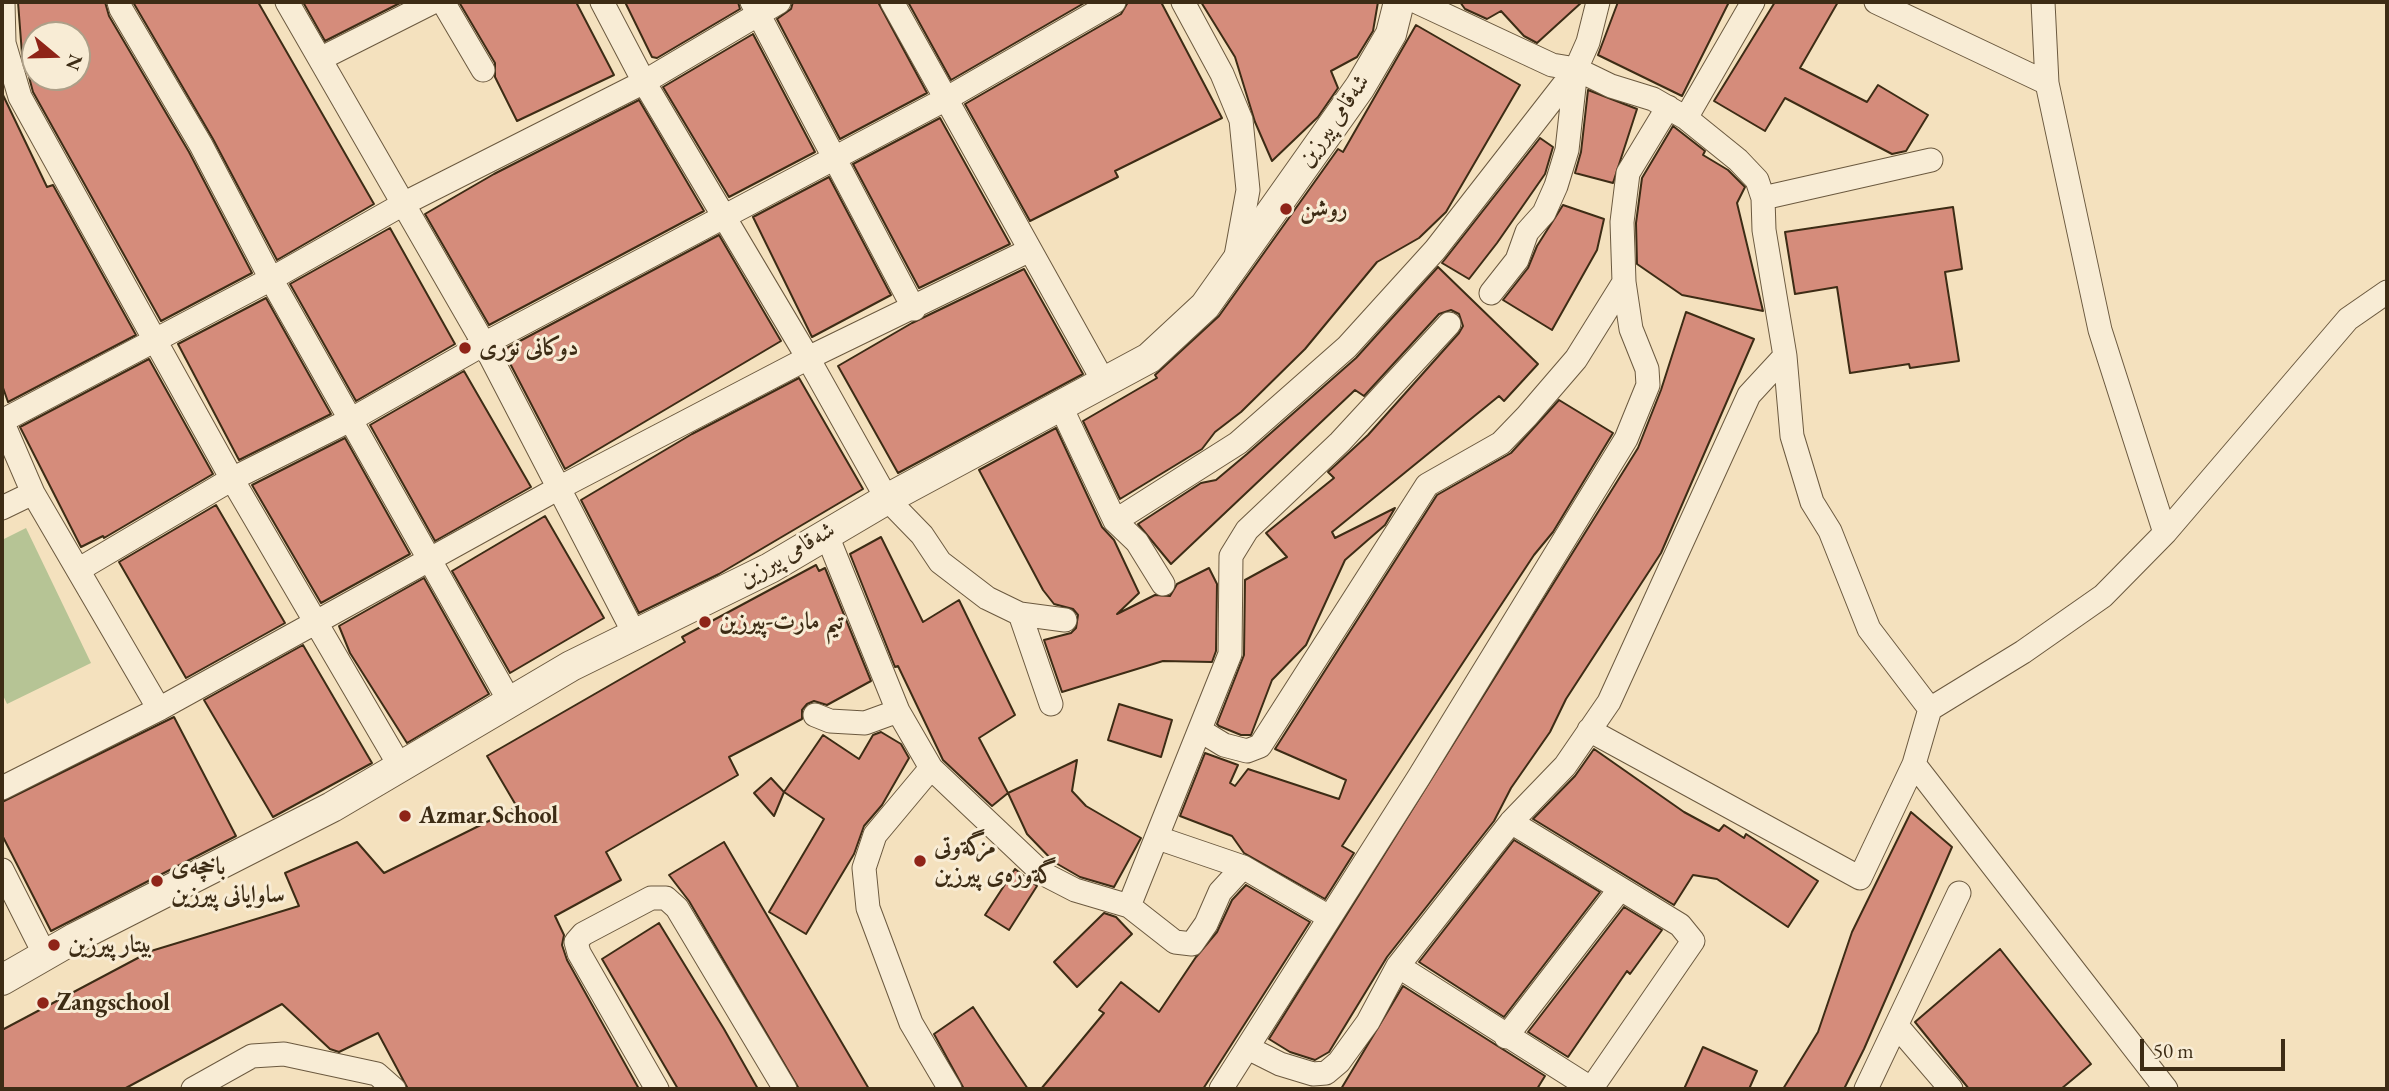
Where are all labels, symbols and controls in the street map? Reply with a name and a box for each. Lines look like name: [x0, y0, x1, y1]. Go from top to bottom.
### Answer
north arrow: [21, 21, 91, 91]
text: N: [60, 51, 89, 74]
street label: شەقامی پیرزین: [1291, 69, 1377, 173]
place label: روشن: [1300, 195, 1348, 223]
marker: روشن: [1278, 201, 1294, 217]
place label: دوکانی نوری: [479, 334, 579, 362]
marker: دوکانی نوری: [457, 340, 473, 356]
street label: شەقامی پیرزین: [733, 516, 841, 594]
place label: تیم مارت-پیرزین: [719, 608, 843, 636]
marker: تیم مارت-پیرزین: [697, 614, 713, 630]
place label: Azmar School: [419, 802, 558, 830]
marker: Azmar School: [397, 808, 413, 824]
place label: مزگةوتی گةورەی پیرزین: [934, 833, 1057, 889]
place label: باخچەی ساوایانی پیرزین: [171, 853, 285, 909]
marker: مزگةوتی گةورەی پیرزین: [912, 853, 928, 869]
marker: باخچەی ساوایانی پیرزین: [149, 873, 165, 889]
place label: بيتار پيرزين: [68, 931, 153, 959]
marker: بيتار پيرزين: [46, 937, 62, 953]
place label: Zangschool: [57, 989, 170, 1017]
marker: Zangschool: [35, 995, 51, 1011]
scale bar: [2144, 1024, 2289, 1068]
text: 50 m: [2153, 1037, 2194, 1064]

